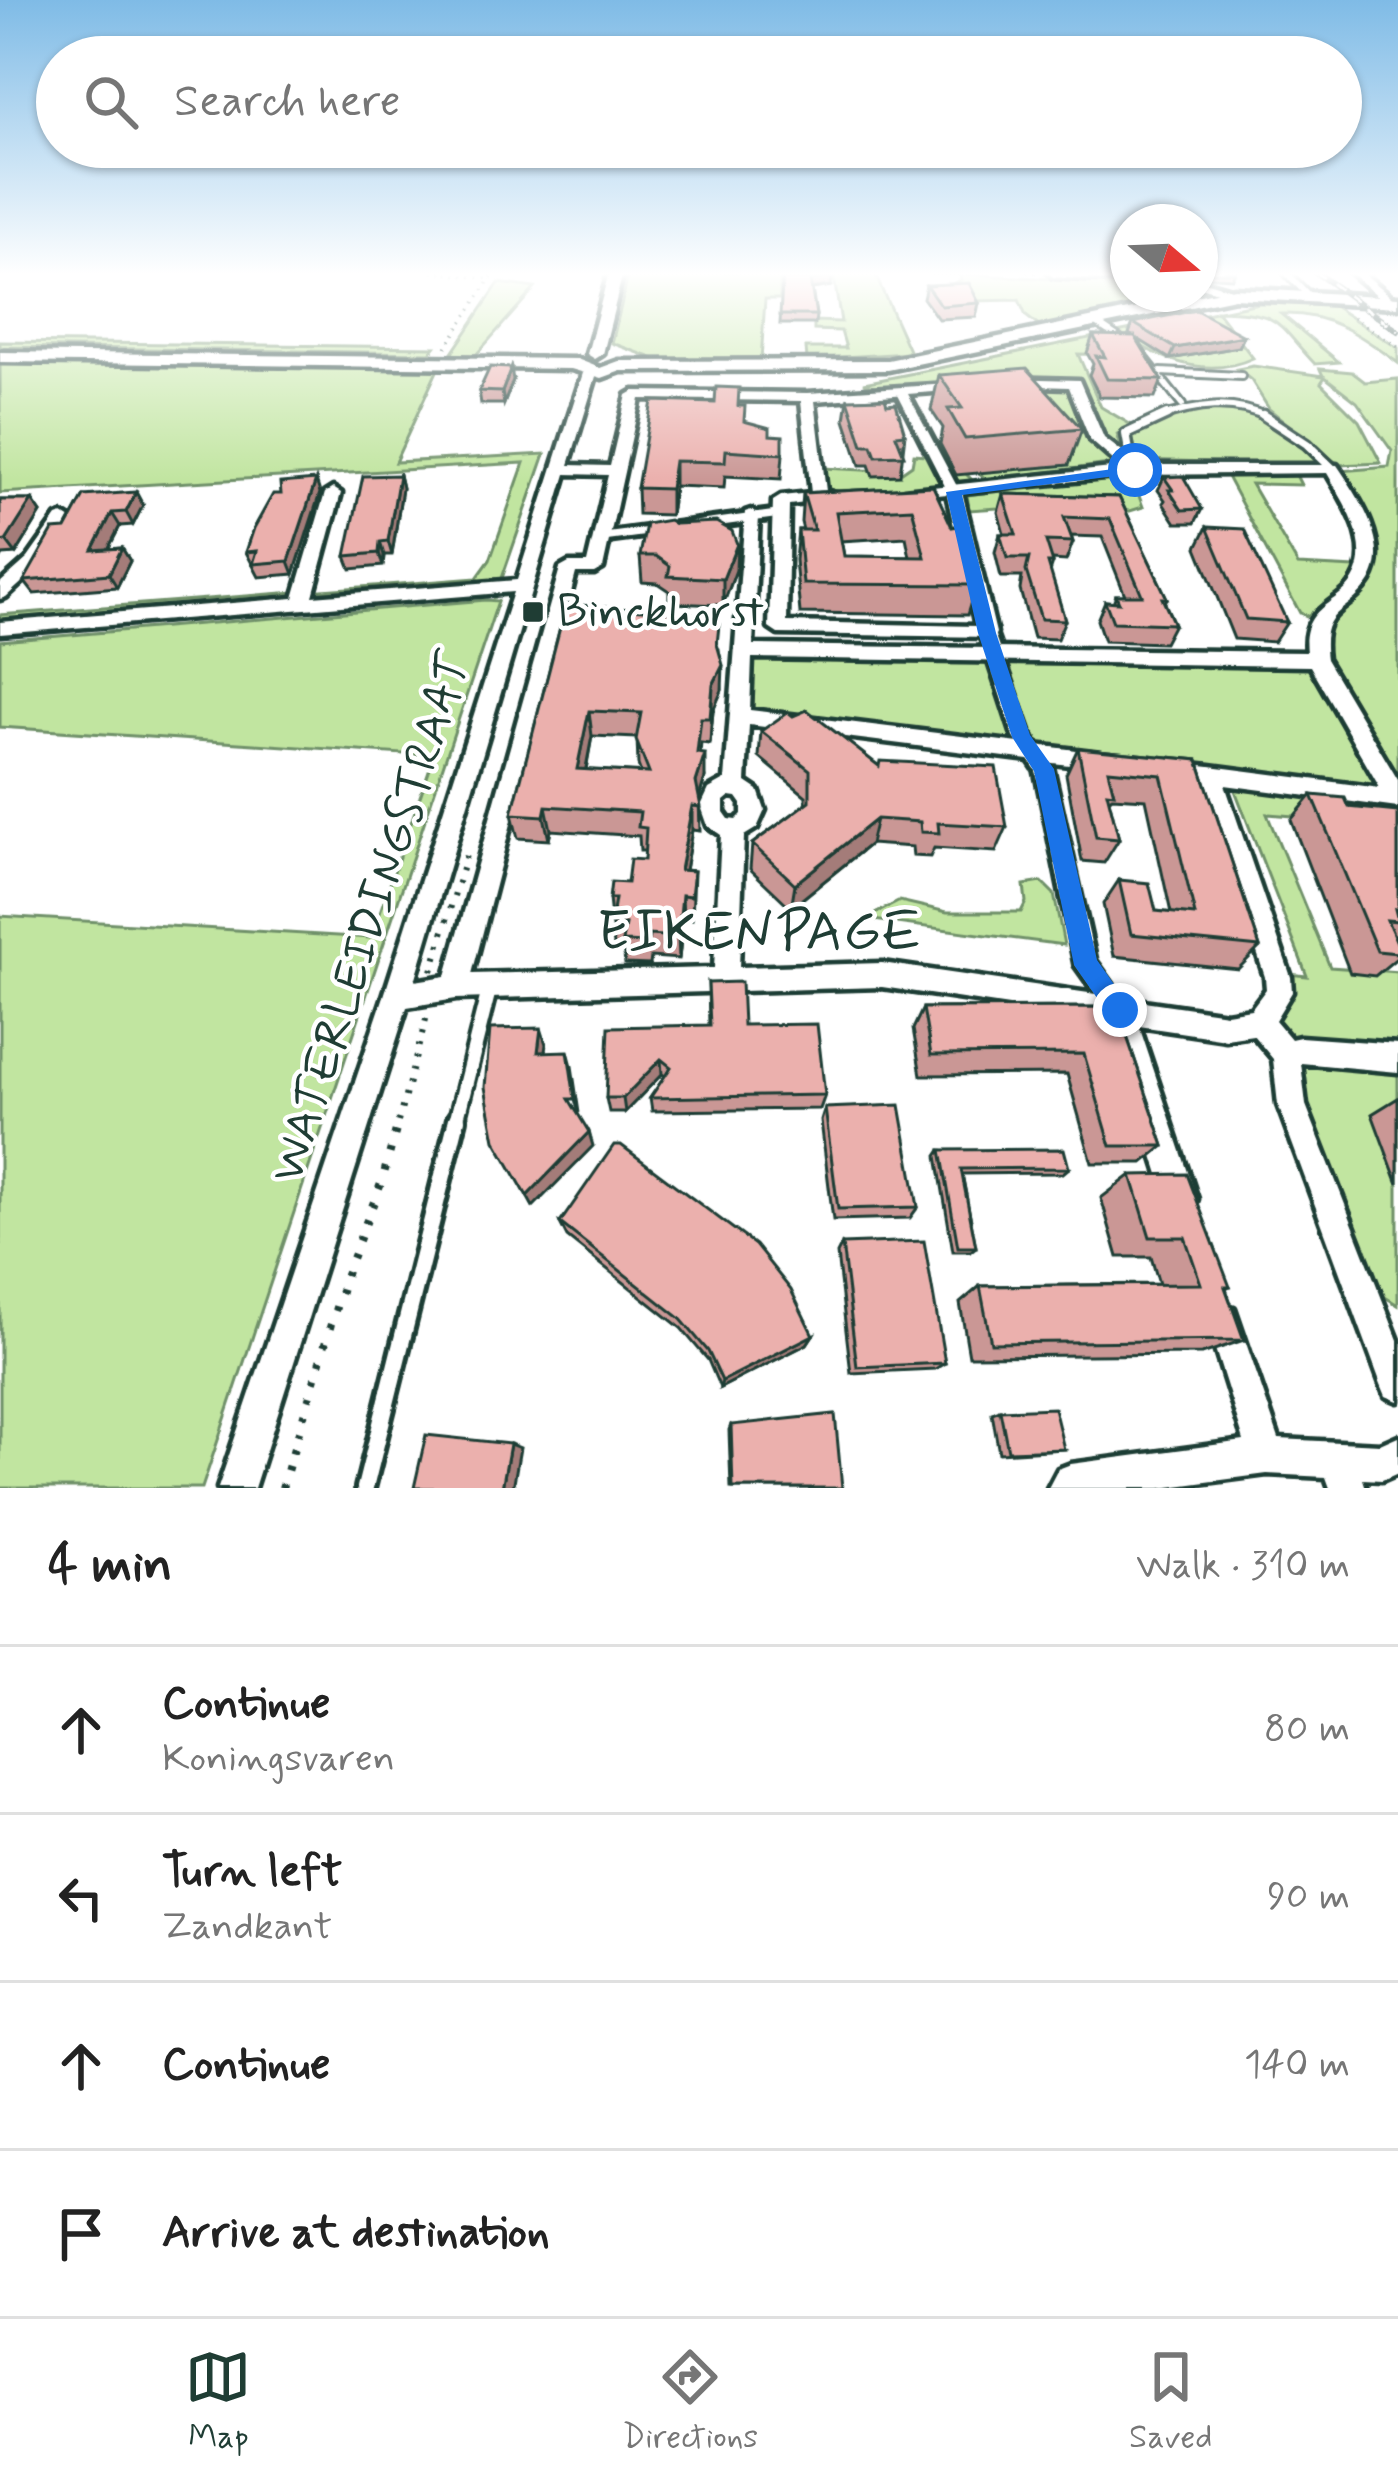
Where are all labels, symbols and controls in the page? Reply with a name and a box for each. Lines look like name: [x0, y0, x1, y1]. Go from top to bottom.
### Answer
search box: [36, 36, 1362, 168]
icon: search: [78, 69, 144, 135]
text: Search here: [174, 73, 401, 132]
north arrow: [1110, 204, 1218, 312]
route start: [1108, 443, 1162, 497]
place label: Binckhorst: [557, 581, 764, 644]
marker: Binckhorst: [520, 599, 546, 625]
street label: WATERLEIDINGSTRAAT: [257, 644, 488, 1191]
street label: EIKENPAGE: [597, 896, 921, 971]
route end: [1093, 983, 1147, 1037]
text: 4 min: [48, 1533, 172, 1599]
text: Walk · 310 m: [1136, 1541, 1350, 1592]
text: Continue: [162, 1675, 330, 1734]
icon: ahead: [48, 1697, 114, 1763]
text: 80 m: [1264, 1704, 1350, 1755]
text: Koningsvaren: [162, 1734, 395, 1785]
text: Turn left: [162, 1843, 342, 1902]
icon: left: [48, 1865, 114, 1931]
text: 90 m: [1267, 1872, 1350, 1923]
text: Zandkant: [162, 1902, 332, 1953]
icon: ahead: [48, 2033, 114, 2099]
text: Continue: [162, 2036, 330, 2095]
text: 140 m: [1244, 2040, 1350, 2091]
icon: arrive: [48, 2201, 114, 2267]
text: Arrive at destination: [162, 2204, 550, 2263]
tab: Map: [185, 2344, 251, 2460]
tab: Directions: [622, 2344, 758, 2460]
tab: Saved: [1129, 2344, 1213, 2460]

